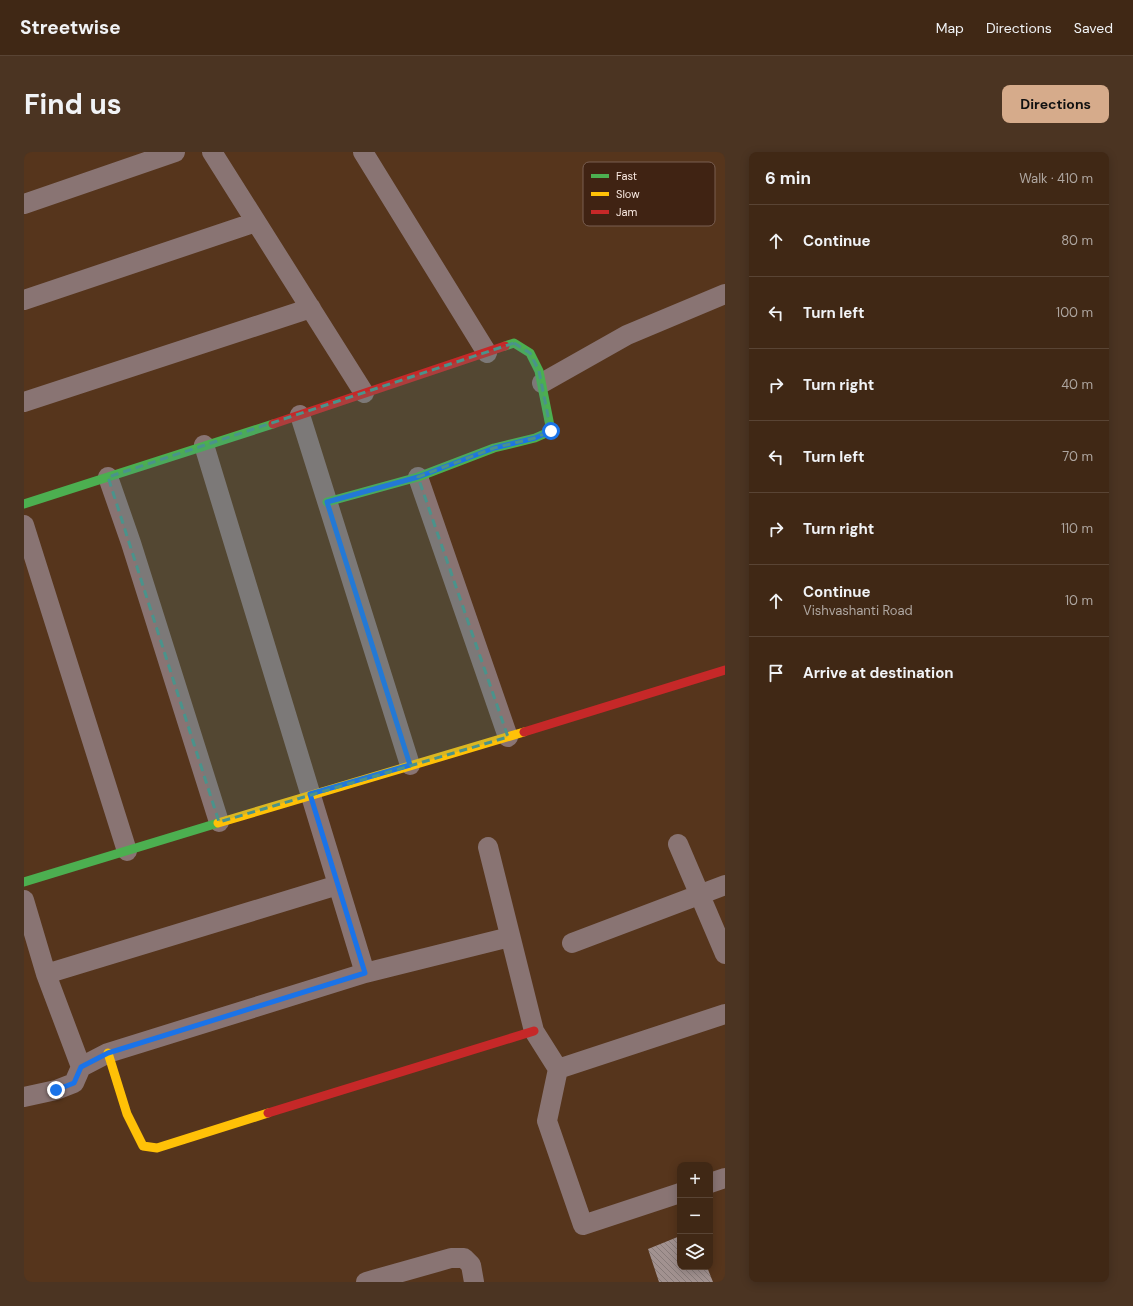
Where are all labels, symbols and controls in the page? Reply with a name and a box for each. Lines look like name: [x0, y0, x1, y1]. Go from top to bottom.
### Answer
text: Streetwise: [20, 15, 121, 40]
text: Map: [936, 19, 964, 37]
text: Directions: [986, 19, 1052, 37]
text: Saved: [1074, 19, 1113, 37]
button: Directions: [1002, 85, 1109, 123]
text: Find us: [24, 86, 122, 123]
legend: [583, 162, 715, 226]
text: 6 min: [765, 167, 811, 189]
text: Fast: [616, 169, 637, 183]
text: Walk · 410 m: [1019, 170, 1093, 187]
text: Slow: [616, 187, 640, 201]
text: Jam: [616, 205, 637, 219]
icon: ahead: [765, 230, 787, 252]
text: Continue: [803, 231, 871, 251]
text: 80 m: [1061, 232, 1093, 249]
icon: left: [765, 302, 787, 324]
text: Turn left: [803, 303, 864, 323]
text: 100 m: [1056, 304, 1093, 321]
icon: right: [765, 374, 787, 396]
text: Turn right: [803, 375, 874, 395]
text: 40 m: [1061, 376, 1093, 393]
route start: [542, 422, 560, 440]
icon: left: [765, 446, 787, 468]
text: Turn left: [803, 447, 864, 467]
text: 70 m: [1062, 448, 1093, 465]
icon: right: [765, 518, 787, 540]
text: Turn right: [803, 519, 874, 539]
text: 110 m: [1061, 520, 1093, 537]
text: Continue: [803, 582, 871, 602]
icon: ahead: [765, 590, 787, 612]
text: 10 m: [1065, 592, 1093, 609]
text: Vishvashanti Road: [803, 602, 913, 619]
icon: arrive: [765, 662, 787, 684]
text: Arrive at destination: [803, 663, 954, 683]
route end: [47, 1081, 65, 1099]
map controls: [677, 1162, 713, 1270]
button: +: [677, 1162, 713, 1198]
button: −: [677, 1198, 713, 1234]
button: layers: [677, 1234, 713, 1270]

